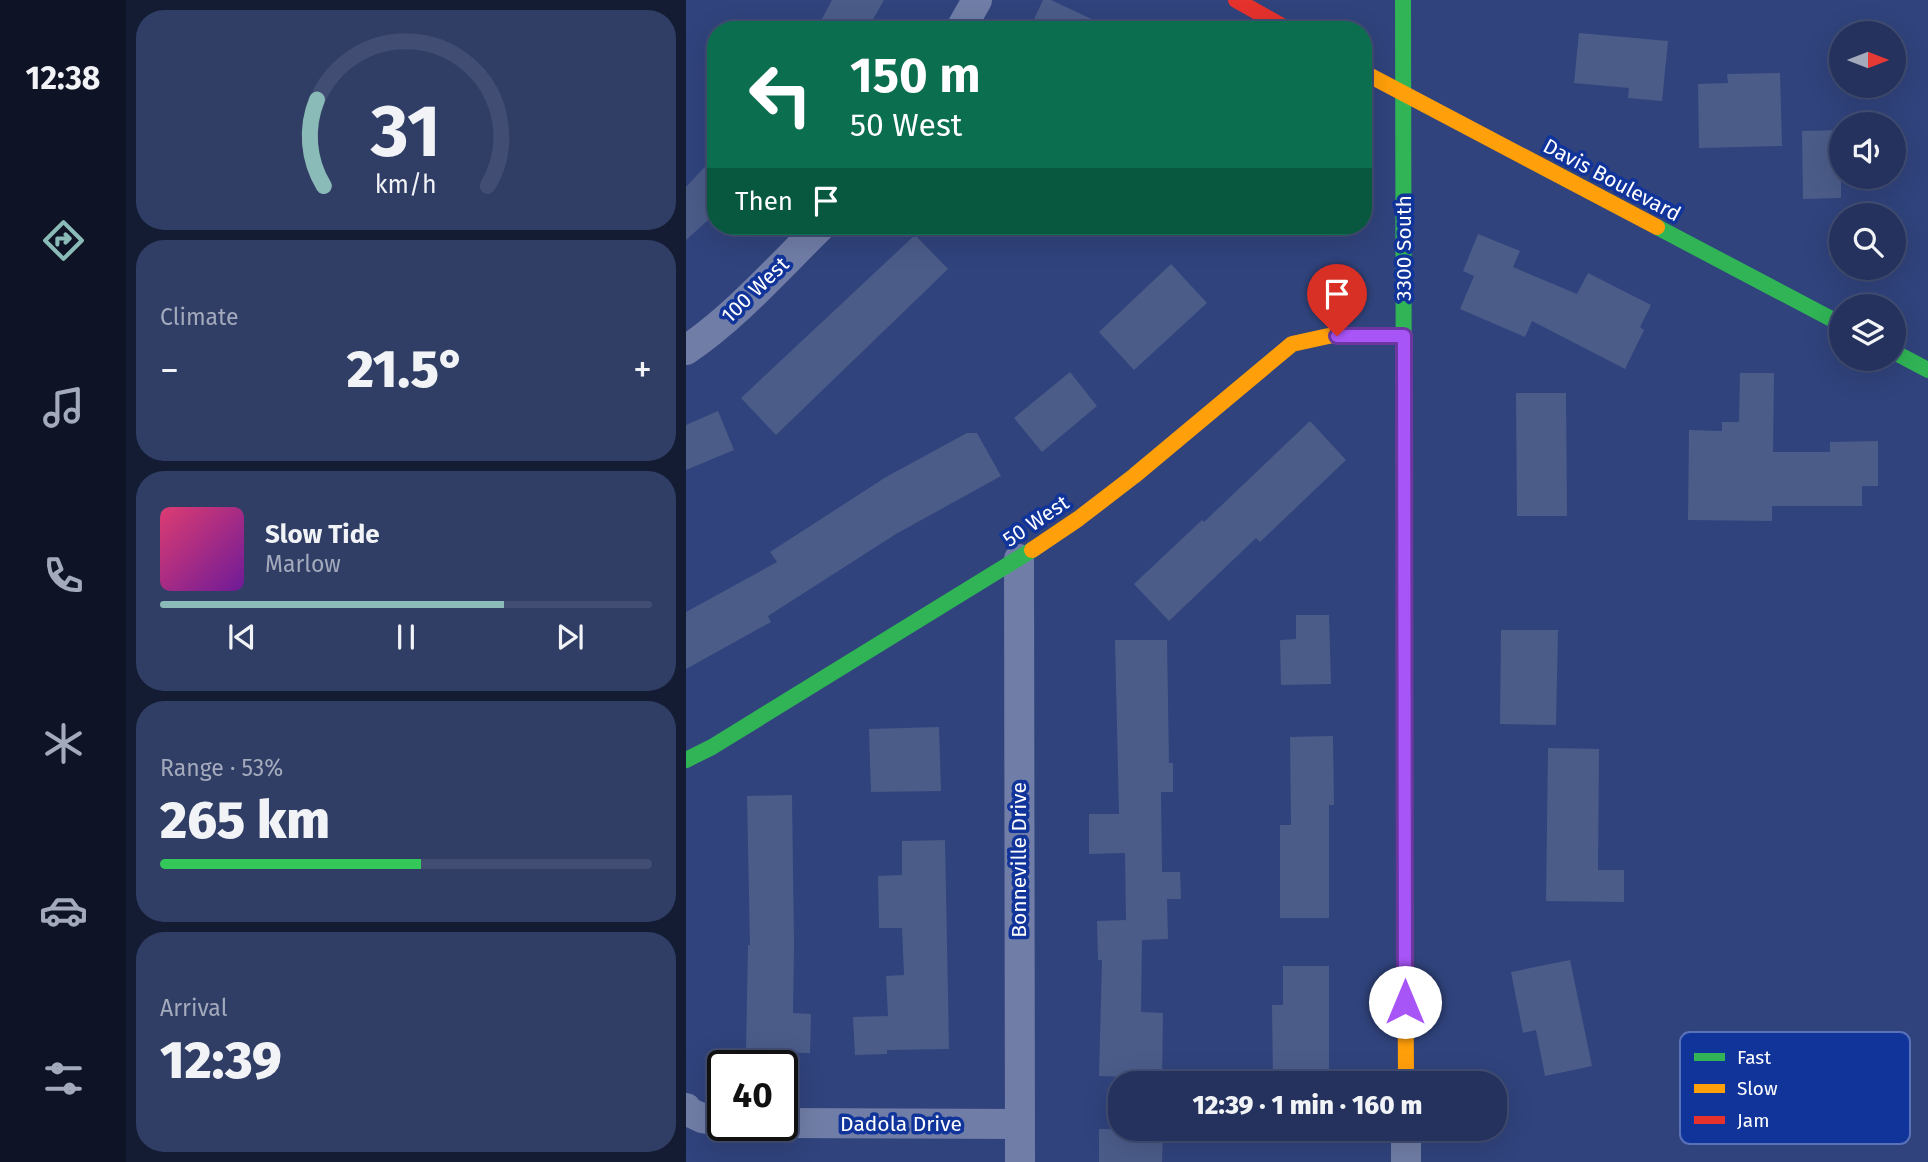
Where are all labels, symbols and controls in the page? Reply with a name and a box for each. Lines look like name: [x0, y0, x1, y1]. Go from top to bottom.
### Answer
north arrow: [1829, 21, 1906, 98]
map controls: [1829, 21, 1906, 371]
text: 150 m: [850, 46, 981, 105]
icon: left: [735, 49, 826, 140]
text: 12:38: [26, 59, 100, 97]
text: 31: [370, 89, 441, 176]
text: 50 West: [850, 106, 962, 144]
button: sound: [1829, 112, 1906, 189]
street label: Davis Boulevard: [1539, 133, 1685, 227]
text: km/h: [375, 170, 437, 200]
icon: arrive: [807, 182, 845, 220]
text: Then: [735, 186, 793, 217]
street label: 3300 South: [1391, 195, 1417, 301]
button: search: [1829, 203, 1906, 280]
icon: directions: [39, 216, 88, 265]
street label: 100 West: [716, 251, 795, 329]
pin: [1307, 264, 1367, 336]
icon: arrive: [1318, 275, 1356, 313]
button: layers: [1829, 294, 1906, 371]
text: Climate: [160, 303, 239, 331]
text: 21.5°: [347, 338, 465, 401]
text: −: [160, 347, 179, 393]
text: +: [633, 347, 652, 393]
icon: music: [39, 383, 88, 432]
street label: 50 West: [998, 489, 1074, 552]
text: Slow Tide: [265, 519, 380, 550]
text: Marlow: [265, 550, 341, 578]
icon: phone: [39, 551, 88, 600]
icon: previous: [223, 618, 261, 656]
icon: pause: [387, 618, 425, 656]
icon: next: [551, 618, 589, 656]
icon: climate: [39, 719, 88, 768]
text: Range · 53%: [160, 754, 283, 782]
street label: Bonneville Drive: [1006, 782, 1032, 938]
text: 265 km: [160, 789, 330, 852]
icon: car: [39, 886, 88, 935]
position arrow: [1368, 965, 1442, 1039]
text: Arrival: [160, 994, 227, 1022]
text: 12:39: [160, 1029, 282, 1092]
legend: [1680, 1032, 1910, 1144]
text: Fast: [1737, 1046, 1771, 1069]
speed limit sign: 40: [707, 1050, 798, 1141]
icon: filters: [39, 1054, 88, 1103]
text: Slow: [1737, 1077, 1778, 1100]
text: 12:39 · 1 min · 160 m: [1193, 1090, 1422, 1121]
text: Jam: [1737, 1109, 1769, 1132]
street label: Dadola Drive: [840, 1111, 962, 1137]

